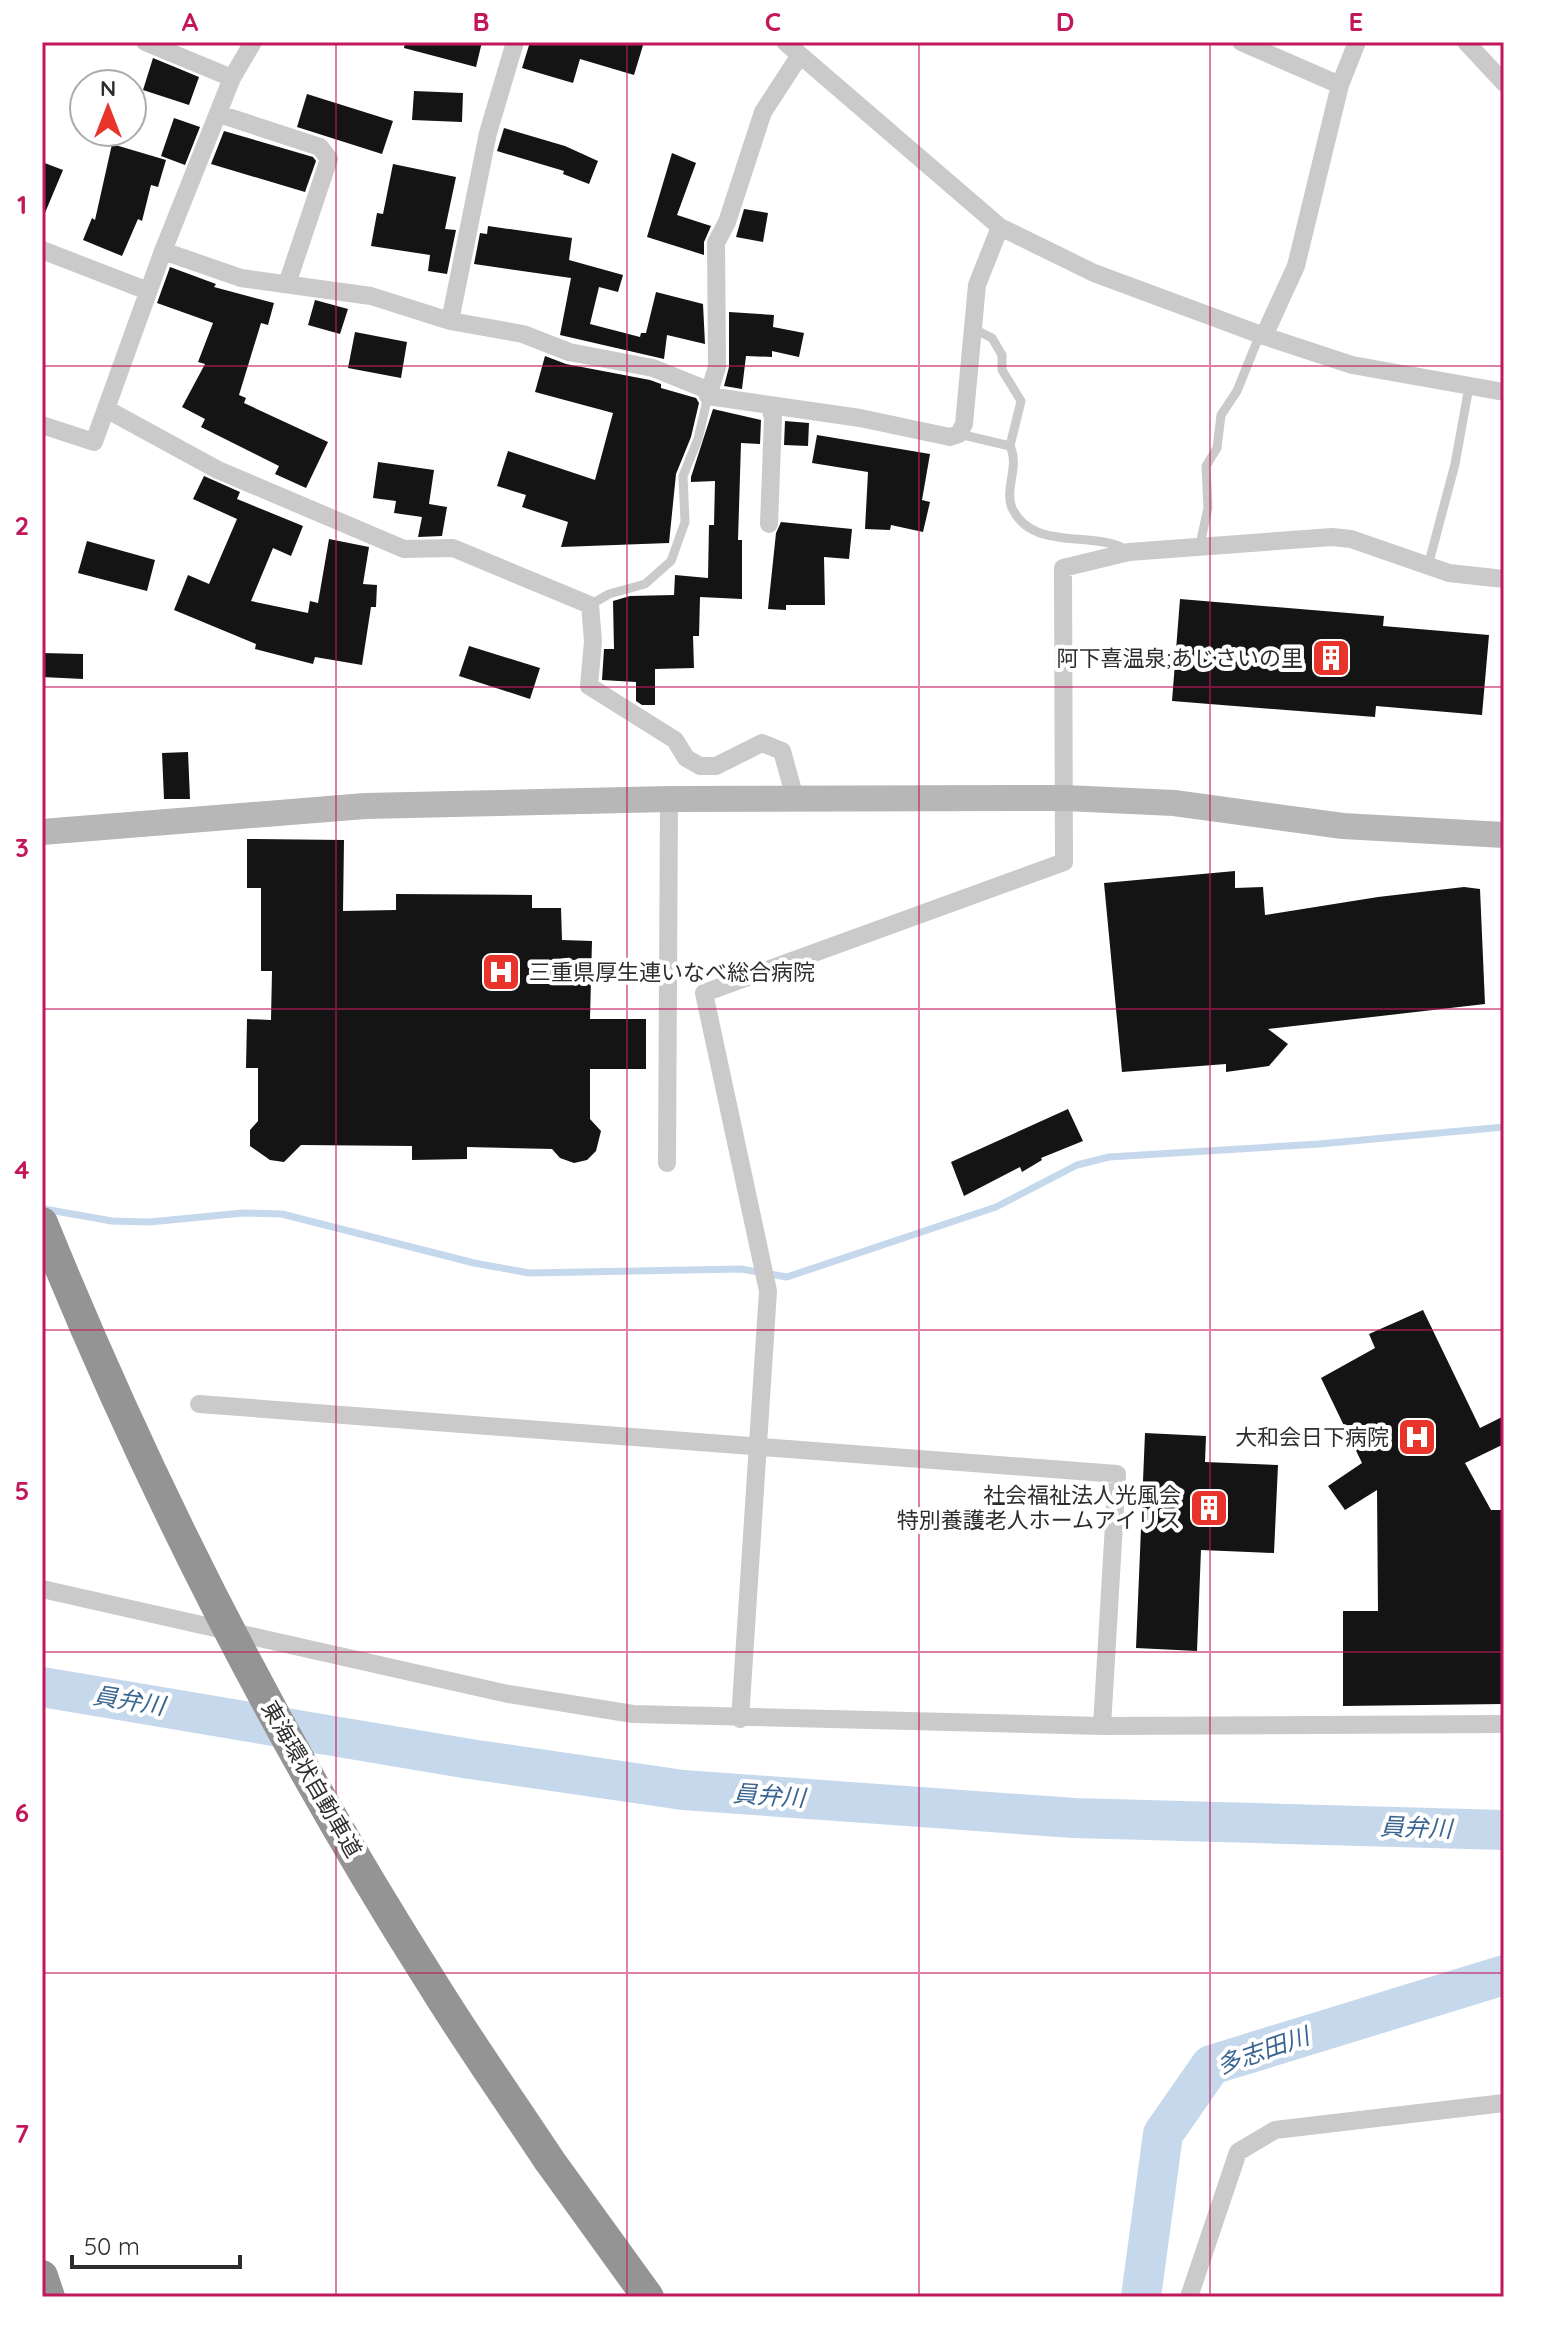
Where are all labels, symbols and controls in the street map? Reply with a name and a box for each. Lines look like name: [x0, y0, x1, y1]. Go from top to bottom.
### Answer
text: A: [182, 5, 199, 38]
text: B: [472, 5, 490, 38]
text: C: [765, 5, 781, 38]
text: D: [1056, 5, 1074, 38]
text: E: [1349, 5, 1363, 38]
north arrow: [68, 68, 148, 148]
text: N: [100, 74, 116, 102]
text: 1: [17, 188, 27, 221]
text: 2: [15, 509, 29, 542]
building icon: 阿下喜温泉;あじさいの里: [1310, 637, 1352, 679]
place label: 阿下喜温泉;あじさいの里: [1057, 644, 1303, 672]
text: 3: [15, 831, 29, 864]
hospital icon: 三重県厚生連いなべ総合病院: [480, 951, 522, 993]
place label: 三重県厚生連いなべ総合病院: [529, 958, 815, 986]
text: 4: [14, 1153, 30, 1186]
hospital icon: 大和会日下病院: [1396, 1416, 1438, 1458]
place label: 大和会日下病院: [1235, 1423, 1389, 1451]
text: 5: [15, 1474, 29, 1507]
place label: 社会福祉法人光風会 特別養護老人ホームアイリス: [897, 1481, 1181, 1534]
building icon: 社会福祉法人光風会 特別養護老人ホームアイリス: [1188, 1487, 1230, 1529]
water label: 員弁川: [91, 1680, 170, 1721]
street label: 東海環状自動車道: [256, 1696, 368, 1862]
water label: 員弁川: [732, 1778, 809, 1813]
text: 6: [15, 1796, 29, 1829]
water label: 員弁川: [1380, 1811, 1456, 1843]
water label: 多志田川: [1212, 2019, 1316, 2080]
text: 7: [15, 2117, 29, 2150]
scale bar: [72, 2219, 240, 2269]
text: 50 m: [84, 2231, 140, 2261]

